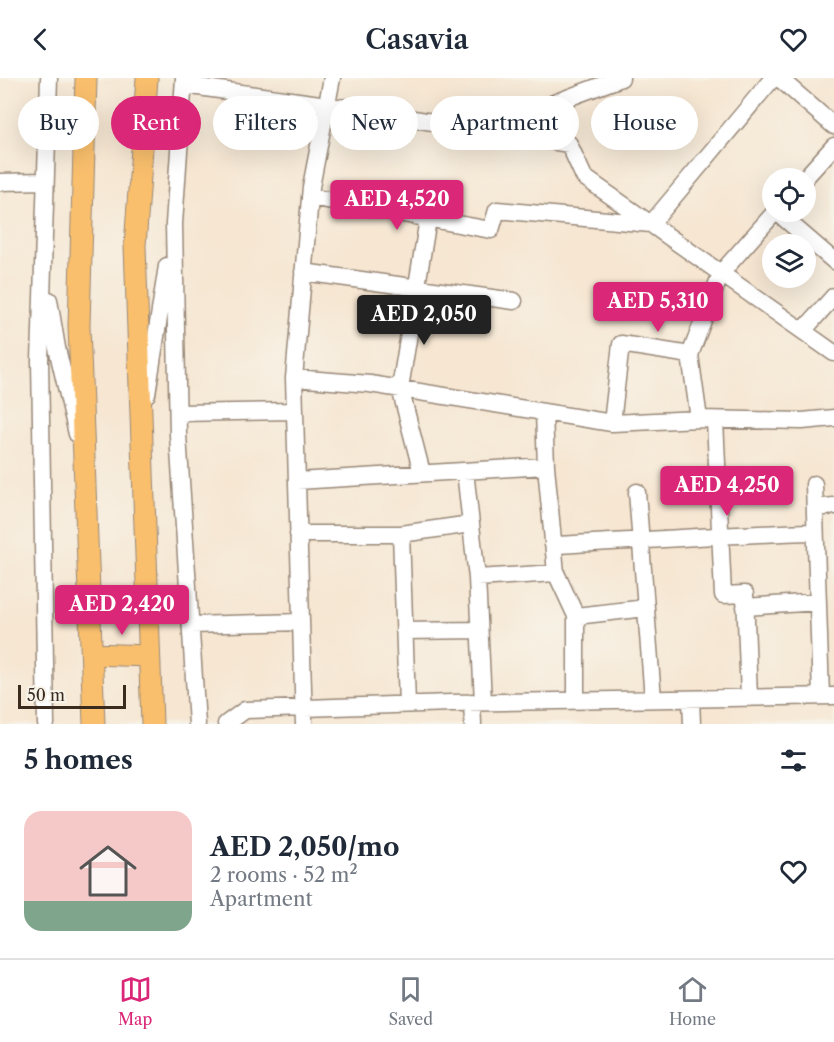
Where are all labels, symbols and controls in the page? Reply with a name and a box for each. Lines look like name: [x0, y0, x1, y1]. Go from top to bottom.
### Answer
icon: back: [24, 23, 57, 56]
text: Casavia: [365, 23, 469, 56]
icon: heart: [777, 23, 810, 56]
chip: Buy: [18, 96, 99, 150]
chip: Rent: [111, 96, 201, 150]
chip: Filters: [213, 96, 318, 150]
chip: New: [330, 96, 418, 150]
chip: Apartment: [430, 96, 579, 150]
chip: House: [591, 96, 698, 150]
map controls: [762, 168, 816, 288]
button: locate: [762, 168, 816, 222]
pin: AED 4,520: [328, 180, 466, 231]
text: AED 4,520: [344, 187, 450, 211]
button: layers: [762, 234, 816, 288]
pin: AED 5,310: [589, 282, 727, 333]
text: AED 5,310: [607, 289, 709, 313]
pin: AED 2,050: [355, 295, 493, 346]
text: AED 2,050: [371, 302, 477, 326]
pin: AED 4,250: [658, 466, 796, 517]
text: AED 4,250: [674, 473, 780, 497]
pin: AED 2,420: [53, 585, 191, 636]
text: AED 2,420: [69, 592, 175, 616]
scale bar: [18, 682, 126, 710]
text: 50 m: [27, 685, 65, 705]
text: 5 homes: [24, 744, 133, 776]
icon: filters: [777, 744, 810, 777]
text: AED 2,050/mo: [210, 831, 399, 863]
icon: home: [72, 835, 144, 907]
icon: heart: [777, 855, 810, 888]
text: 2 rooms · 52 m²: [210, 863, 358, 887]
text: Apartment: [210, 887, 313, 911]
tab: Map: [118, 973, 152, 1029]
tab: Saved: [388, 973, 433, 1029]
tab: Home: [669, 973, 716, 1029]

